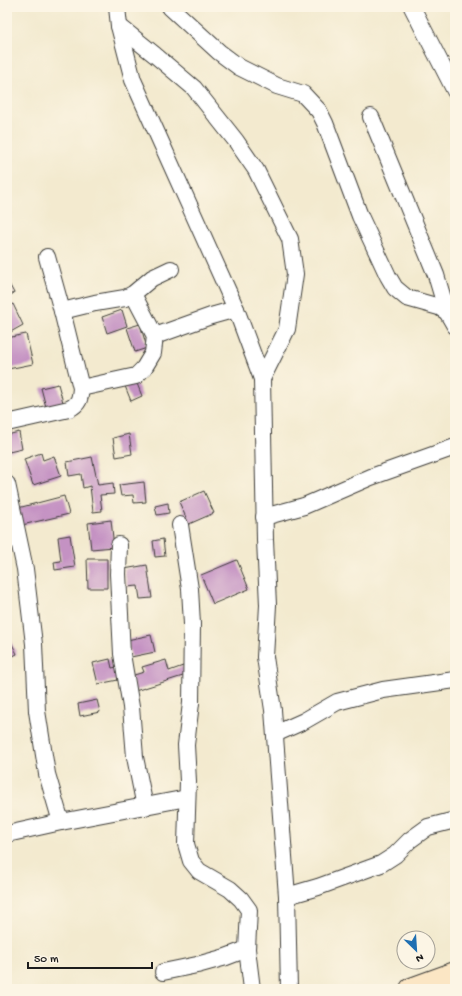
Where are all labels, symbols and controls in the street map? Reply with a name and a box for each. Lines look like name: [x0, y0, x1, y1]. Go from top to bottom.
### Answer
north arrow: [396, 930, 436, 970]
scale bar: [28, 944, 152, 970]
text: N: [414, 950, 425, 964]
text: 50 m: [34, 953, 59, 967]

